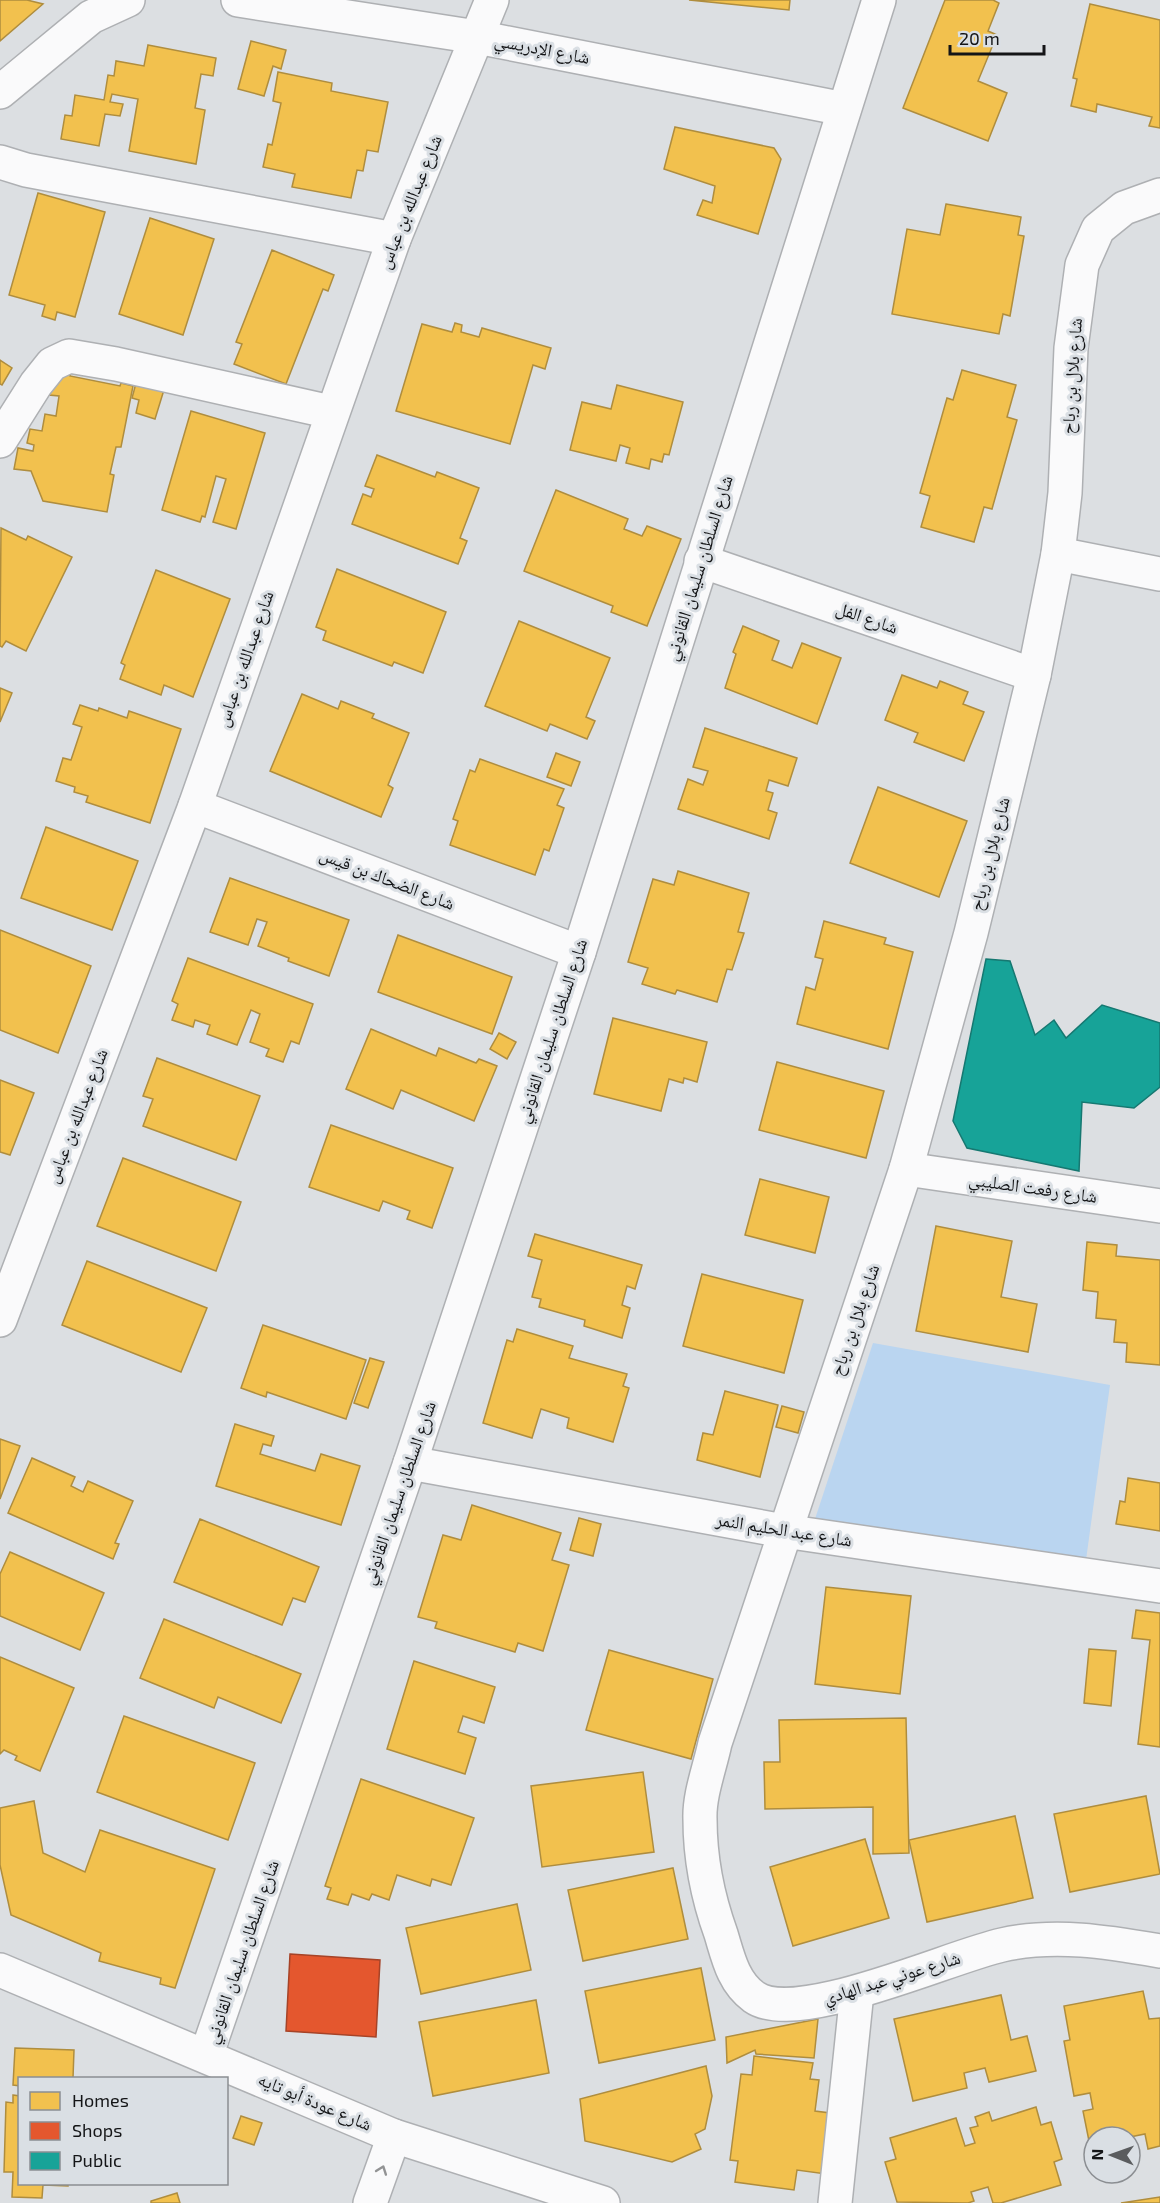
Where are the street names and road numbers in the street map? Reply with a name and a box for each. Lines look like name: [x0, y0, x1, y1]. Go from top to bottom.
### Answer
street label: شارع الإدريسي: [492, 28, 592, 73]
street label: شارع عبدالله بن عباس: [372, 131, 447, 272]
street label: شارع بلال بن رباح: [1056, 317, 1088, 435]
street label: شارع السلطان سليمان القانوني: [659, 472, 741, 664]
street label: شارع عبدالله بن عباس: [210, 588, 279, 730]
street label: شارع الفل: [833, 596, 901, 639]
street label: شارع بلال بن رباح: [964, 795, 1016, 913]
street label: شارع الضحاك بن قيس: [316, 842, 458, 915]
street label: شارع السلطان سليمان القانوني: [511, 936, 596, 1127]
street label: شارع عبدالله بن عباس: [40, 1045, 113, 1186]
street label: شارع رفعت الصليبي: [967, 1167, 1099, 1211]
street label: شارع بلال بن رباح: [825, 1261, 885, 1379]
street label: شارع السلطان سليمان القانوني: [356, 1398, 444, 1589]
street label: شارع عبد الحليم النمر: [713, 1507, 854, 1553]
street label: شارع السلطان سليمان القانوني: [199, 1857, 287, 2048]
street label: شارع عوني عبد الهادي: [821, 1946, 964, 2013]
street label: شارع عودة أبو تايه: [255, 2067, 376, 2136]

